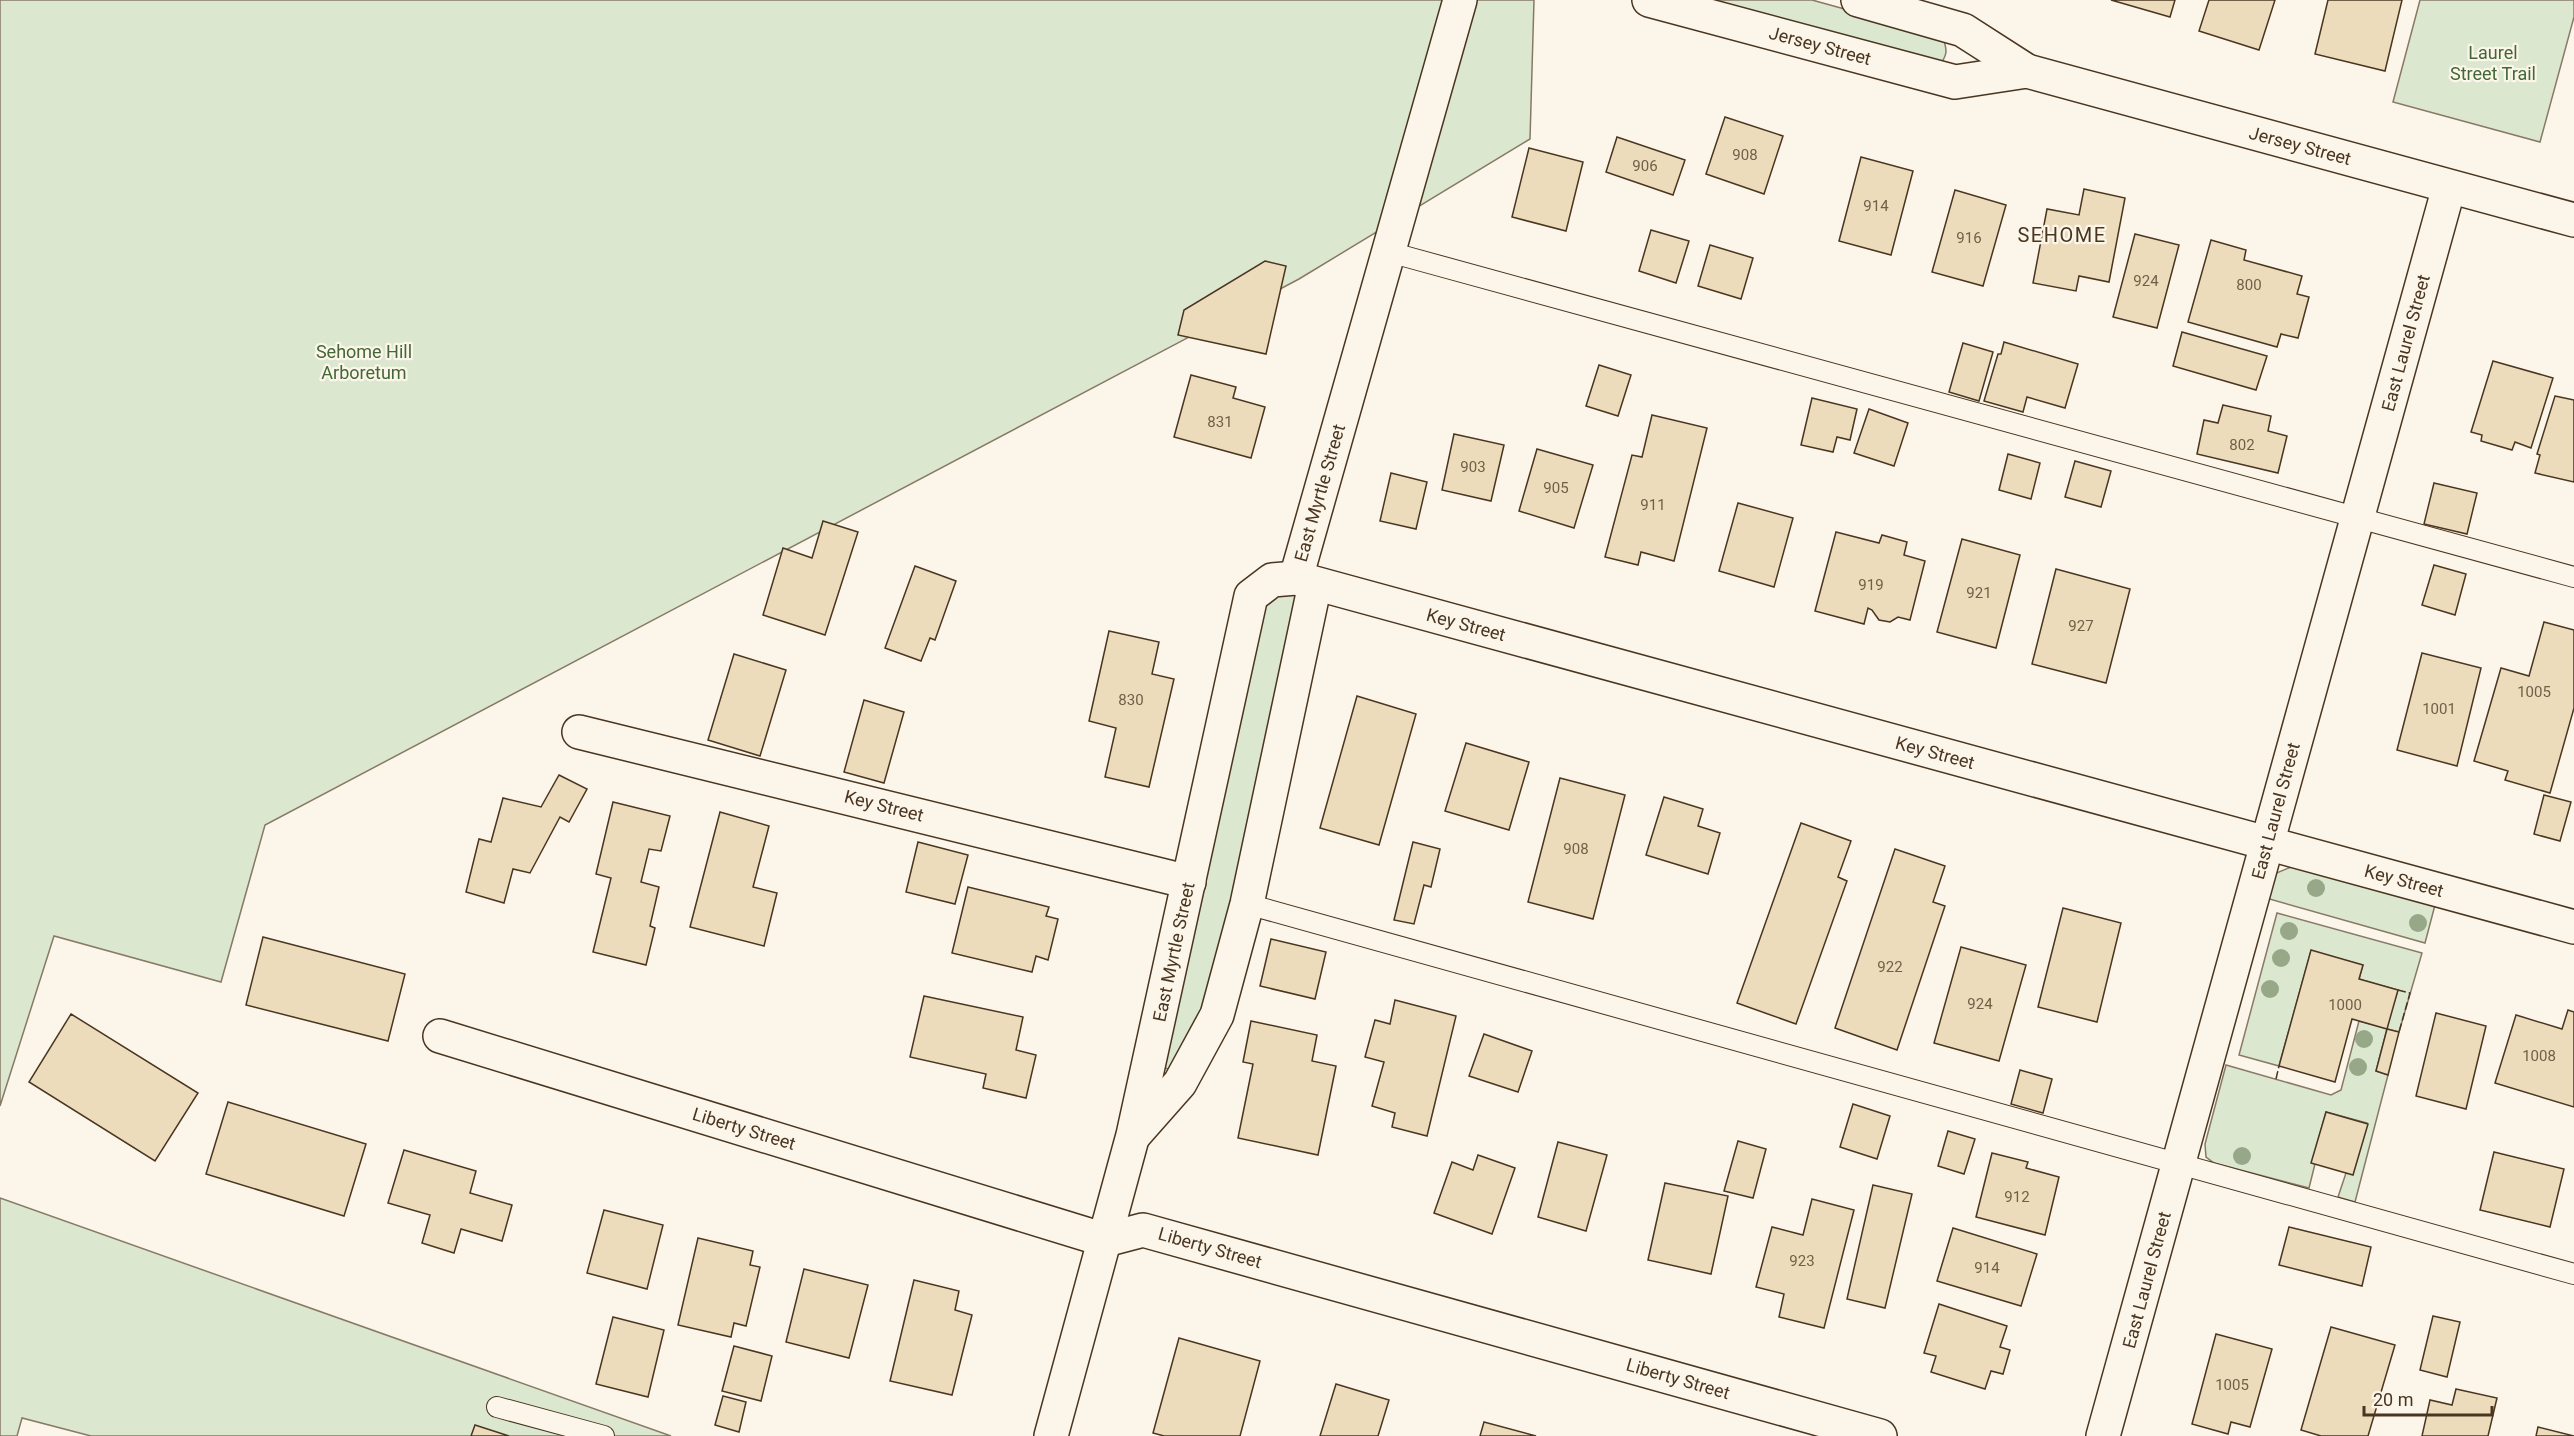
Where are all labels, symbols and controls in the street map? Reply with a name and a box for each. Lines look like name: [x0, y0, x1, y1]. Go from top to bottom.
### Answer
street label: Jersey Street: [1767, 22, 1874, 69]
park label: Laurel Street Trail: [2450, 42, 2536, 84]
street label: Jersey Street: [2247, 122, 2354, 169]
house number: 908: [1732, 146, 1758, 164]
house number: 906: [1632, 157, 1658, 175]
house number: 914: [1863, 197, 1889, 215]
district label: SEHOME: [2017, 223, 2107, 247]
house number: 916: [1956, 229, 1982, 247]
house number: 924: [2133, 272, 2159, 290]
street label: East Laurel Street: [2377, 272, 2434, 414]
house number: 800: [2236, 276, 2262, 294]
park label: Sehome Hill Arboretum: [316, 341, 412, 383]
house number: 831: [1207, 413, 1233, 431]
street label: East Myrtle Street: [1290, 422, 1349, 564]
house number: 802: [2229, 436, 2255, 454]
house number: 903: [1460, 458, 1486, 476]
house number: 905: [1543, 479, 1569, 497]
house number: 911: [1640, 496, 1666, 514]
house number: 919: [1858, 576, 1884, 594]
house number: 921: [1966, 584, 1992, 602]
street label: Key Street: [1424, 604, 1508, 645]
house number: 927: [2068, 617, 2094, 635]
house number: 1005: [2517, 683, 2551, 701]
house number: 830: [1118, 691, 1144, 709]
house number: 1001: [2422, 700, 2456, 718]
street label: Key Street: [1893, 732, 1977, 773]
street label: East Laurel Street: [2247, 740, 2304, 882]
street label: Key Street: [842, 786, 926, 826]
house number: 908: [1563, 840, 1589, 858]
street label: Key Street: [2362, 860, 2446, 901]
street label: East Myrtle Street: [1148, 880, 1199, 1024]
house number: 922: [1877, 958, 1903, 976]
house number: 924: [1967, 995, 1993, 1013]
house number: 1000: [2328, 996, 2362, 1014]
house number: 1008: [2522, 1047, 2556, 1065]
street label: Liberty Street: [690, 1103, 798, 1154]
house number: 912: [2004, 1188, 2030, 1206]
street label: East Laurel Street: [2118, 1209, 2175, 1351]
street label: Liberty Street: [1156, 1223, 1264, 1272]
house number: 923: [1789, 1252, 1815, 1270]
house number: 914: [1974, 1259, 2000, 1277]
street label: Liberty Street: [1624, 1354, 1732, 1403]
house number: 1005: [2215, 1376, 2249, 1394]
scale bar: [2364, 1379, 2492, 1417]
text: 20 m: [2373, 1389, 2413, 1410]

